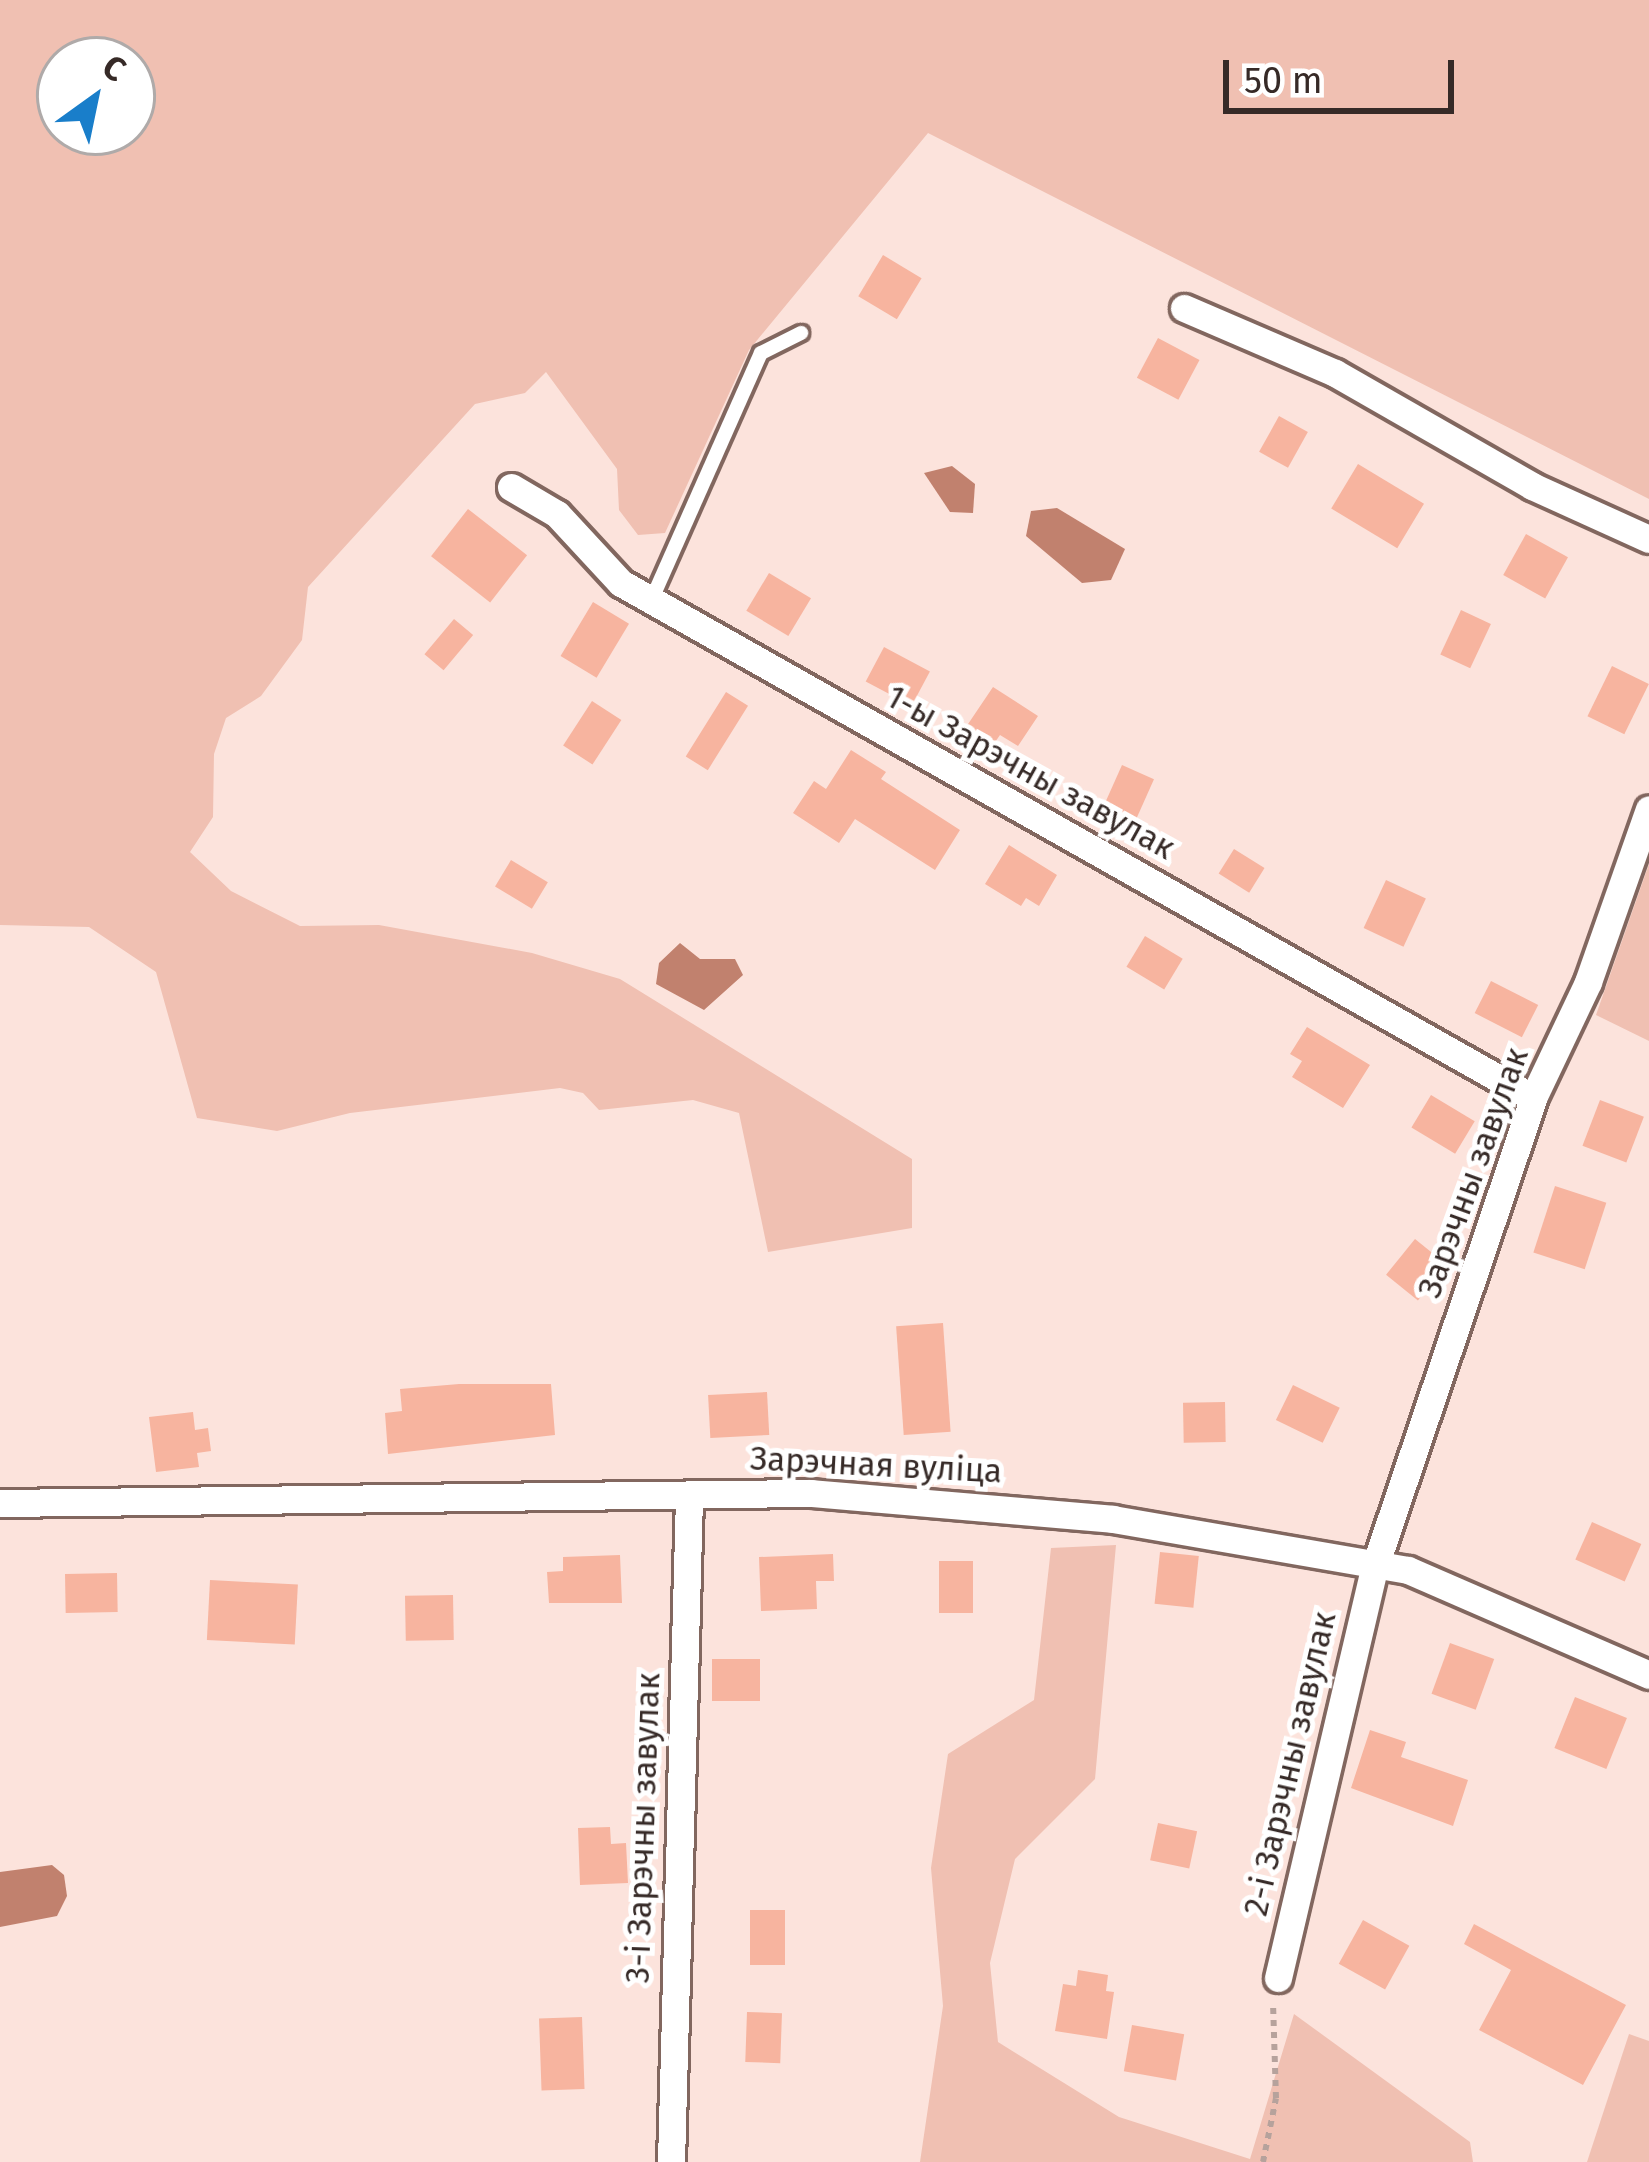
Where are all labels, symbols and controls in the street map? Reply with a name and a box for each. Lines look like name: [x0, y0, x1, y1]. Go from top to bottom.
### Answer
north arrow: [36, 36, 156, 156]
scale bar: [1229, 36, 1460, 110]
text: С: [95, 46, 133, 90]
text: 50 m: [1244, 59, 1323, 103]
street label: 1-ы Зарэчны завулак: [879, 677, 1181, 869]
street label: Зарэчны завулак: [1410, 1043, 1538, 1303]
street label: Зарэчная вуліца: [749, 1440, 1003, 1492]
street label: 2-і Зарэчны завулак: [1237, 1608, 1345, 1920]
street label: 3-і Зарэчны завулак: [619, 1672, 669, 1984]

